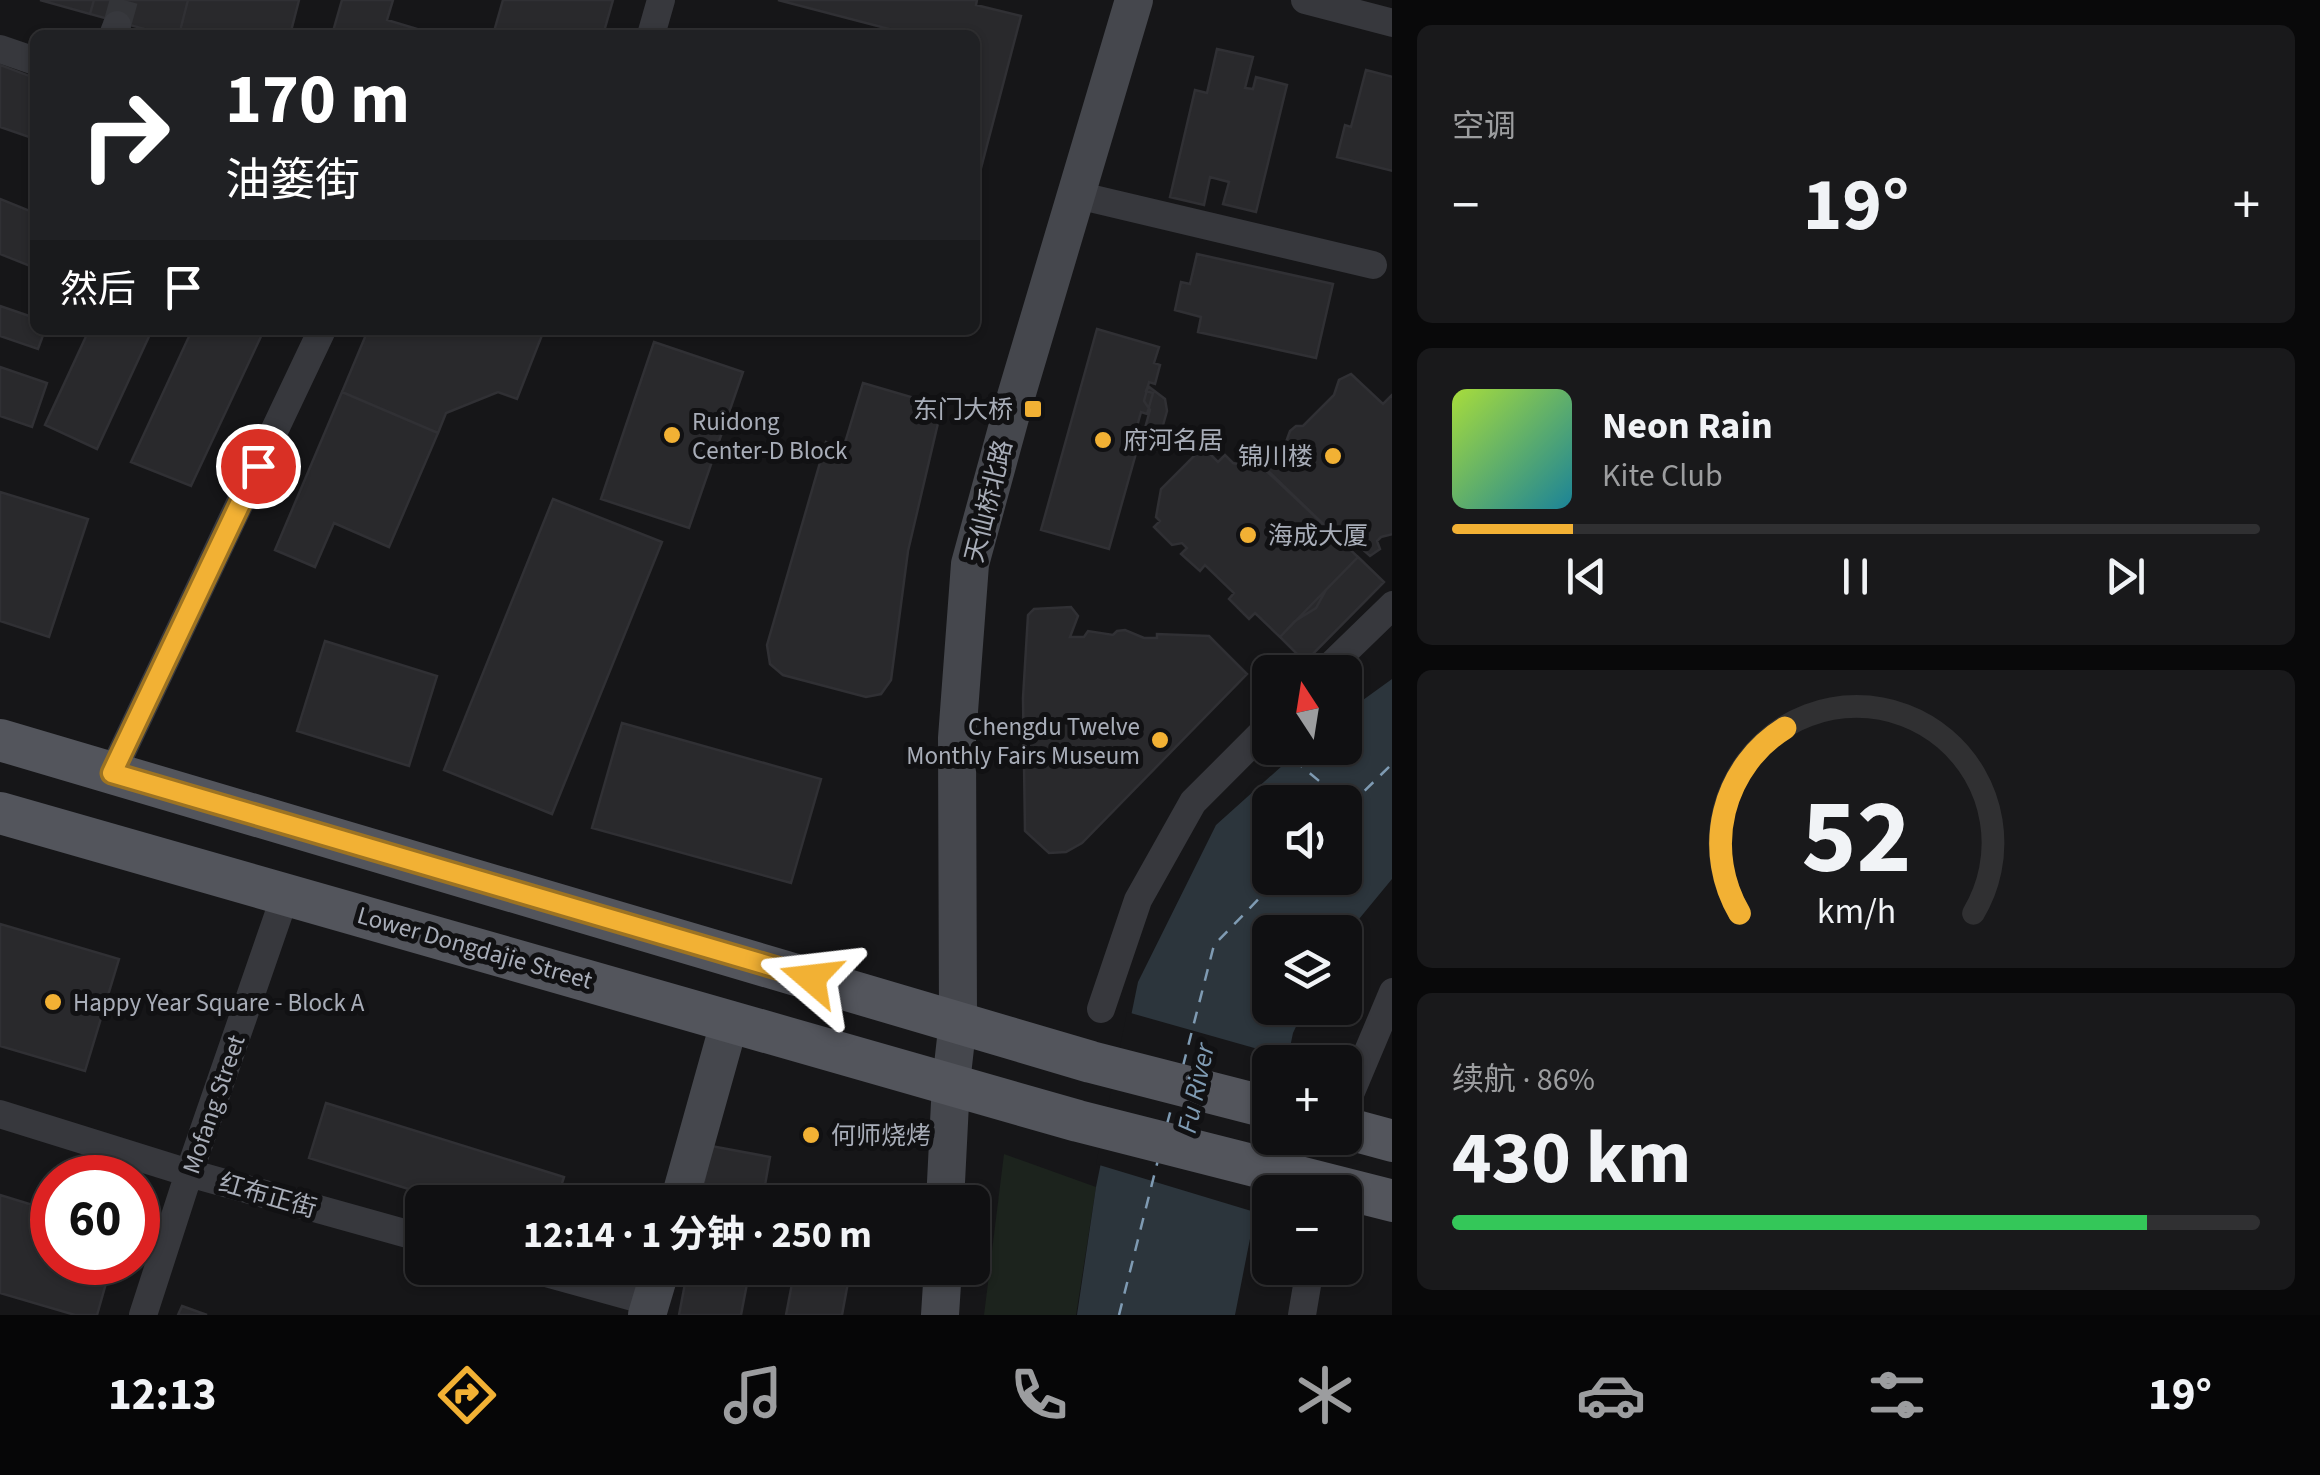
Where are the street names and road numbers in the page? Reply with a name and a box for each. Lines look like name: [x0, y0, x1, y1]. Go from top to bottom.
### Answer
street label: 天仙桥北路: [956, 436, 1022, 566]
street label: Lower Dongdajie Street: [353, 897, 597, 999]
street label: Mofang Street: [173, 1029, 255, 1179]
street label: 红布正街: [215, 1165, 321, 1227]

